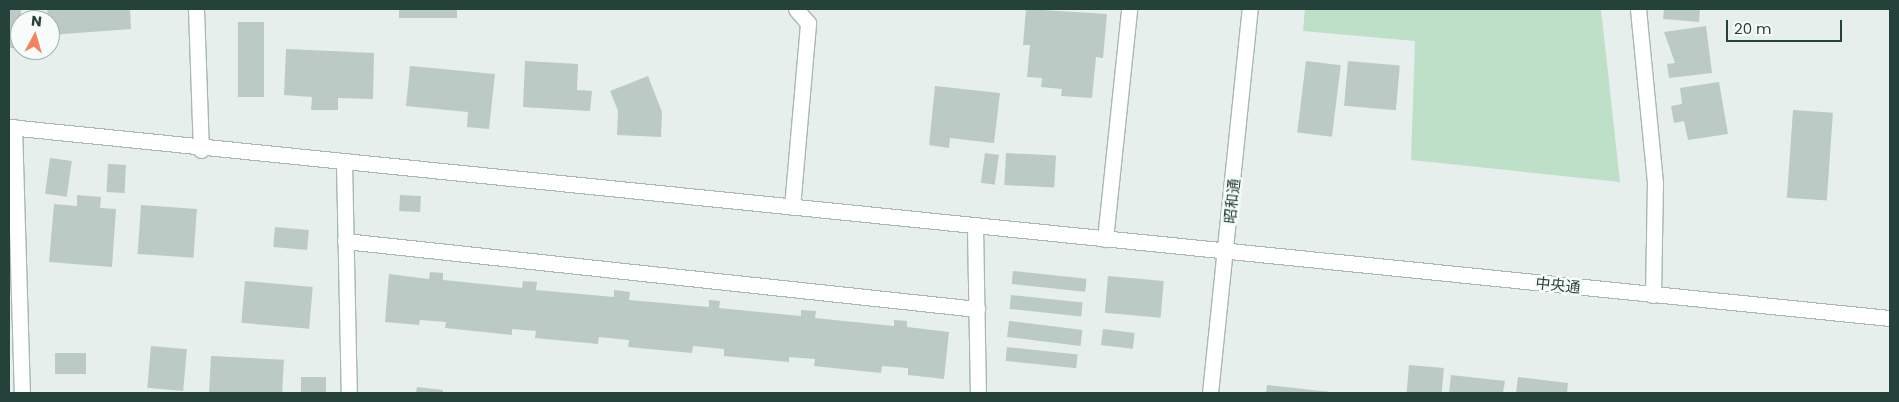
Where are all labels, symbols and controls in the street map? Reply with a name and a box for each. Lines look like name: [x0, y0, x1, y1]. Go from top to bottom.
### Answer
north arrow: [10, 10, 60, 60]
scale bar: [1729, 10, 1845, 42]
text: N: [30, 11, 43, 32]
text: 20 m: [1734, 18, 1772, 39]
street label: 昭和通: [1221, 178, 1243, 224]
street label: 中央通: [1535, 274, 1581, 296]

